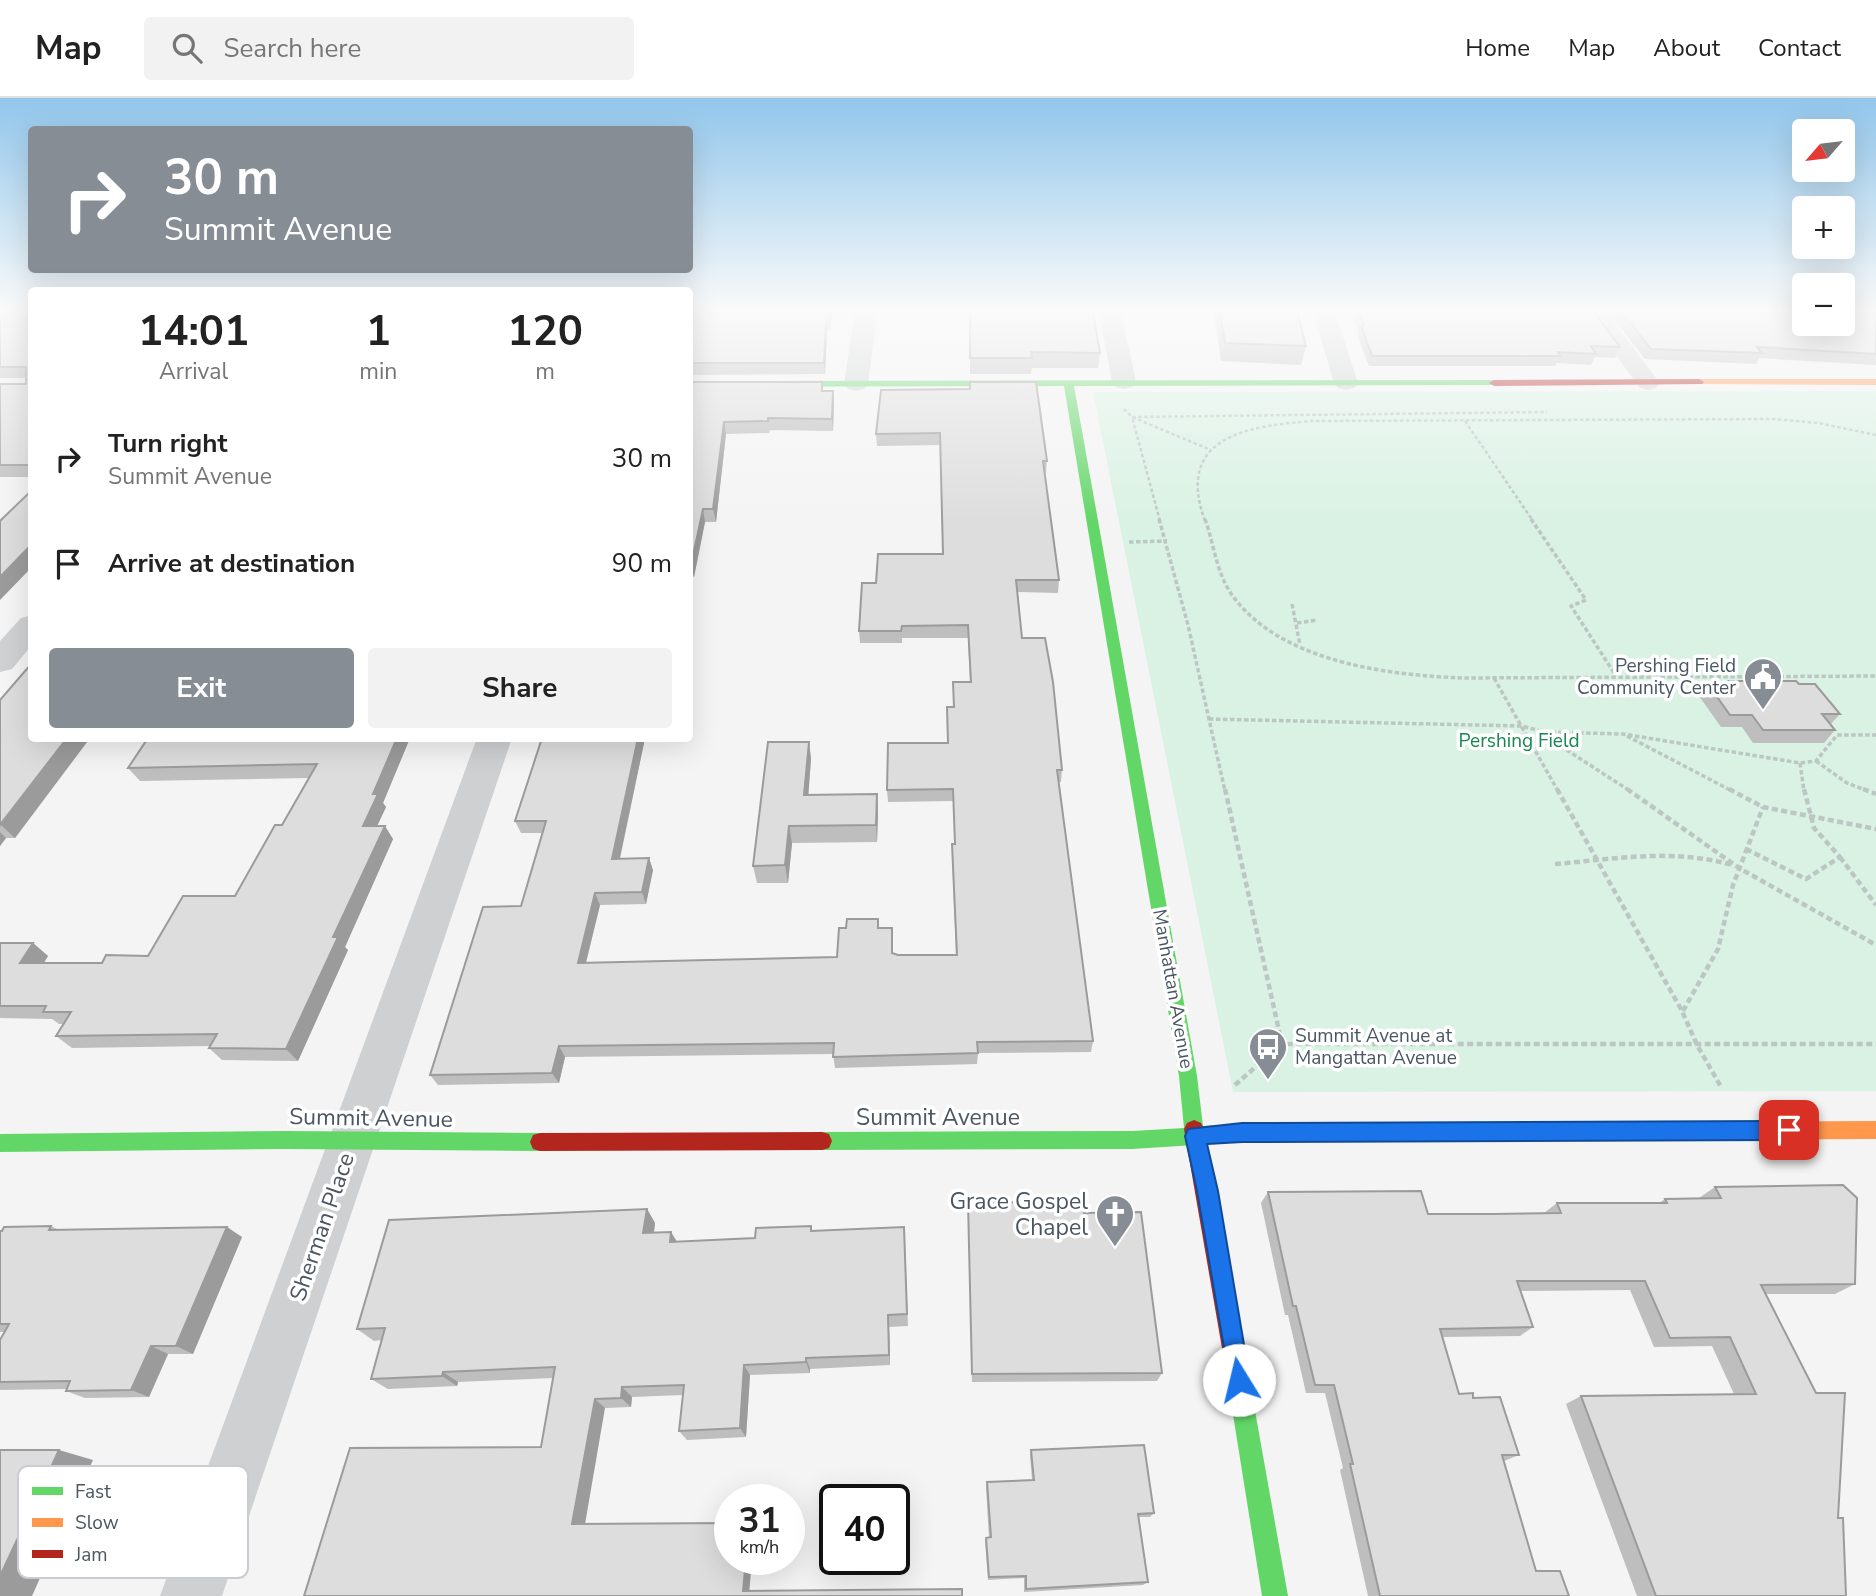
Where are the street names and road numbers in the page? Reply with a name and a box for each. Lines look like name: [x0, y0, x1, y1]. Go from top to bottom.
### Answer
street label: Manhattan Avenue: [1146, 907, 1200, 1071]
street label: Summit Avenue: [289, 1101, 453, 1135]
street label: Summit Avenue: [856, 1102, 1020, 1133]
street label: Sherman Place: [282, 1149, 362, 1305]

